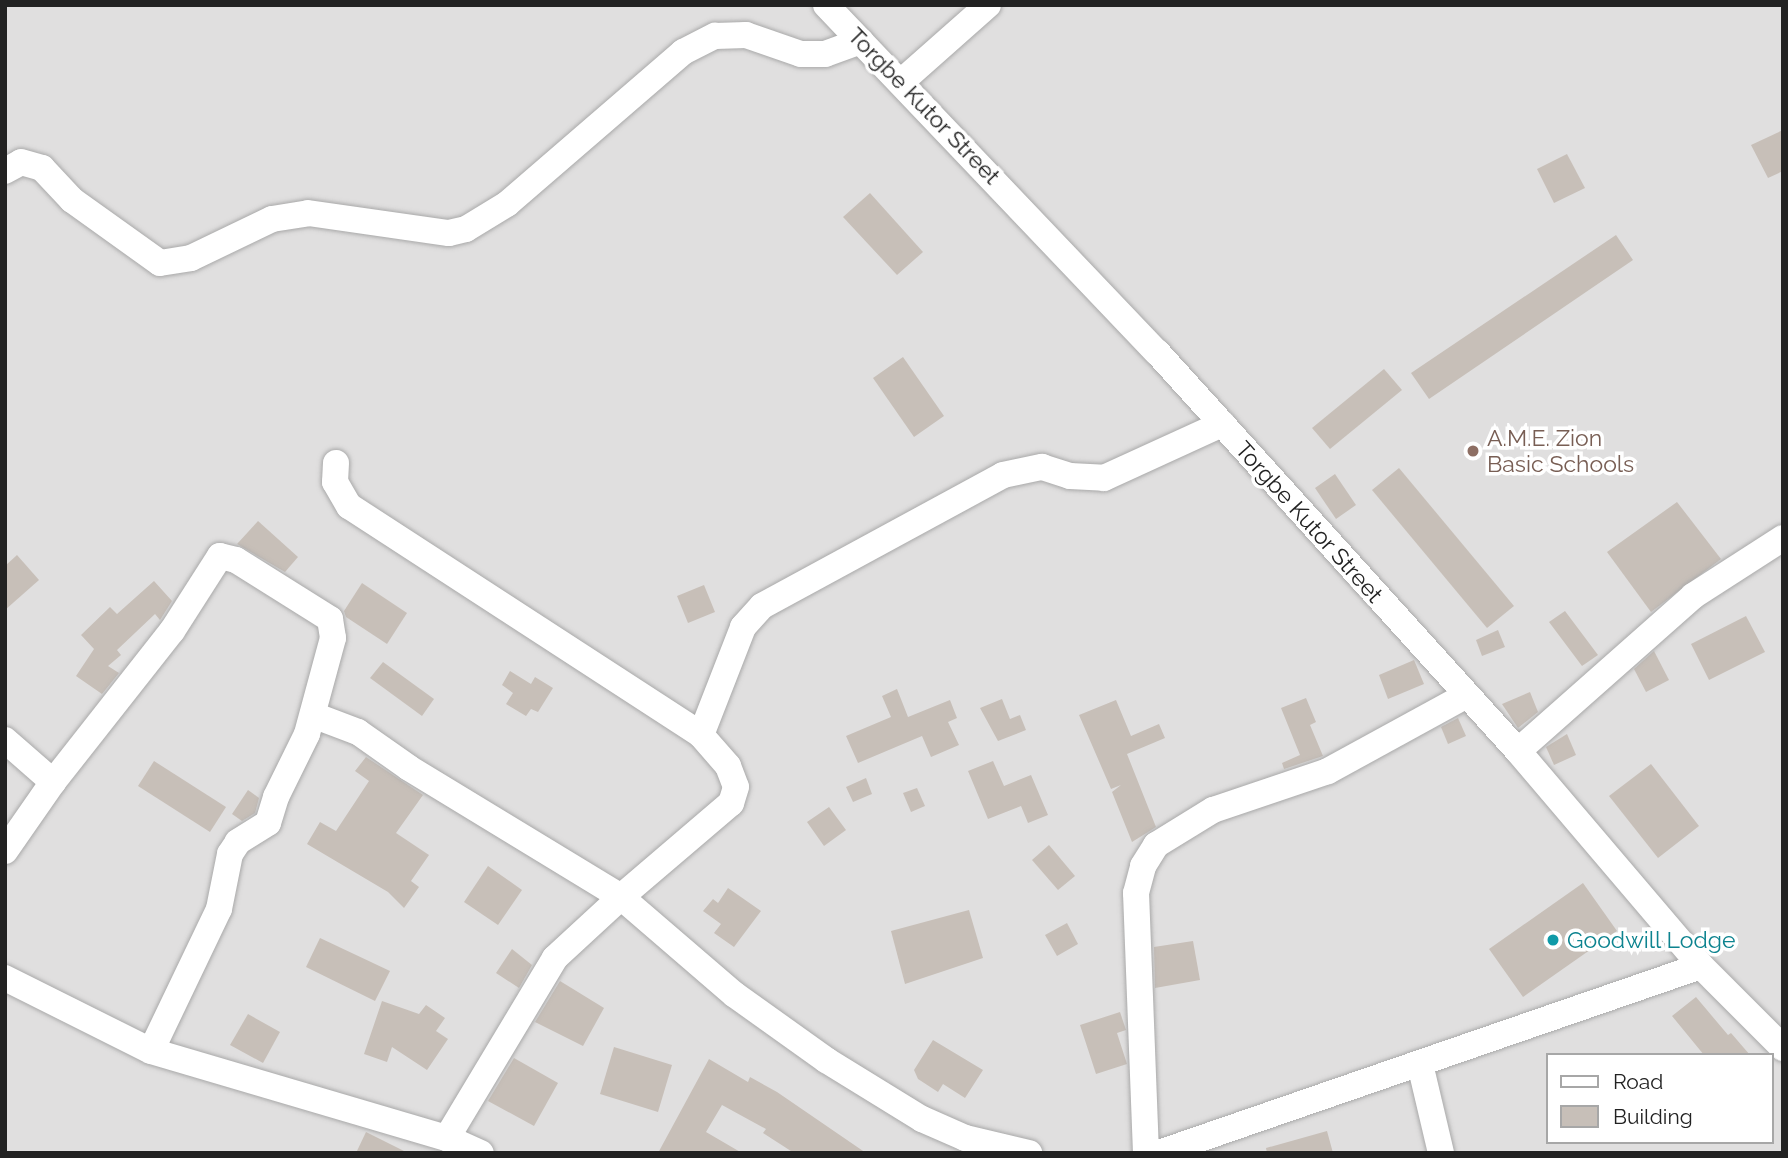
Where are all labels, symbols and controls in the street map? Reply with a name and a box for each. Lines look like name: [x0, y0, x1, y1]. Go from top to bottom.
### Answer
street label: Torgbe Kutor Street: [842, 22, 1006, 190]
place label: A.M.E. Zion Basic Schools: [1487, 424, 1634, 478]
street label: Torgbe Kutor Street: [1229, 436, 1389, 608]
marker: A.M.E. Zion Basic Schools: [1465, 443, 1481, 459]
place label: Goodwill Lodge: [1567, 926, 1736, 954]
marker: Goodwill Lodge: [1545, 932, 1561, 948]
legend: [1546, 1053, 1774, 1144]
text: Road: [1613, 1069, 1663, 1094]
text: Building: [1613, 1104, 1693, 1129]

